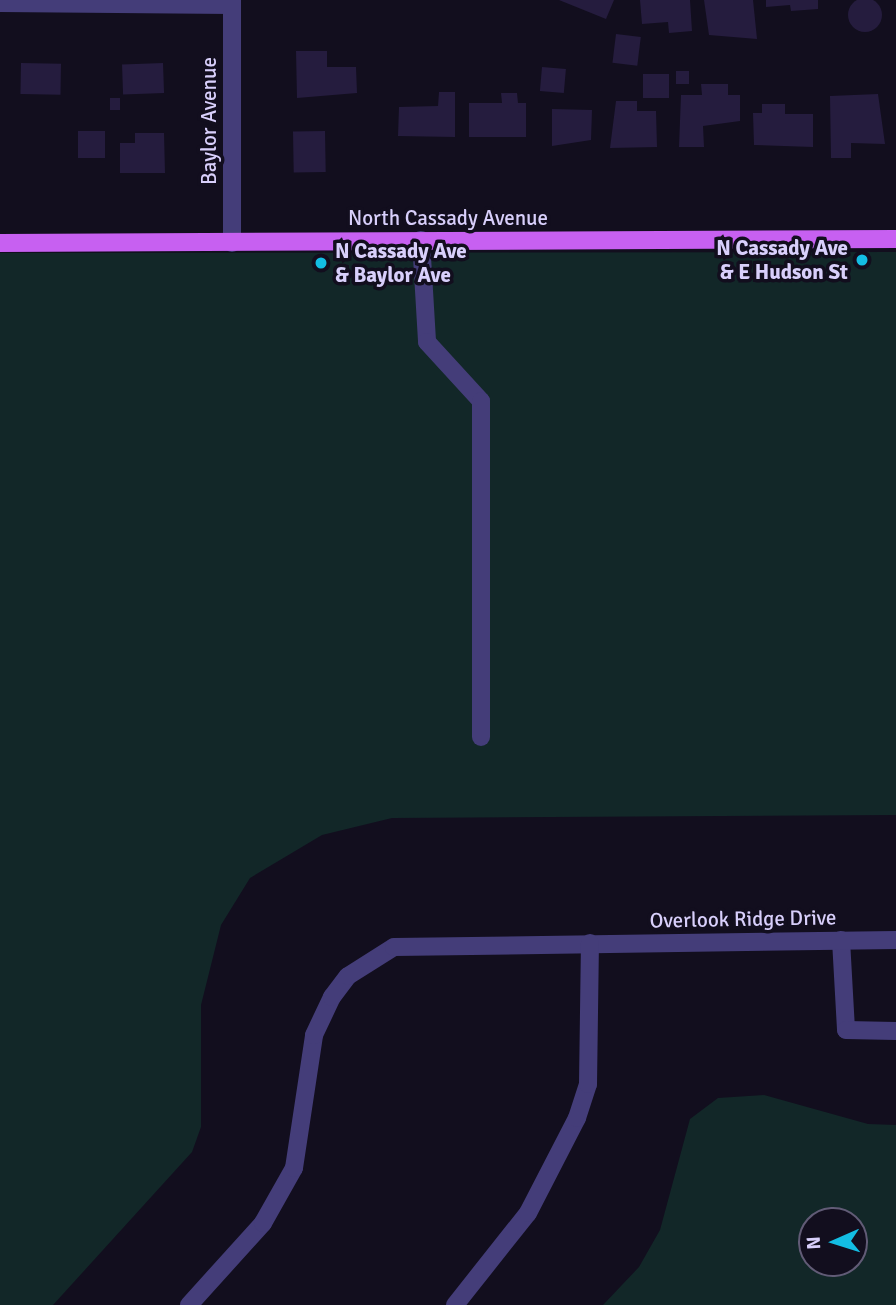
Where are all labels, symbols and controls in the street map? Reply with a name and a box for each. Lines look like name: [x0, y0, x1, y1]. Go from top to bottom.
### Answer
street label: Baylor Avenue: [196, 57, 222, 185]
street label: North Cassady Avenue: [348, 205, 548, 231]
place label: N Cassady Ave & E Hudson St: [716, 235, 848, 285]
place label: N Cassady Ave & Baylor Ave: [335, 238, 467, 288]
marker: N Cassady Ave & E Hudson St: [854, 252, 870, 268]
marker: N Cassady Ave & Baylor Ave: [313, 255, 329, 271]
street label: Overlook Ridge Drive: [649, 905, 837, 933]
north arrow: [798, 1207, 868, 1277]
text: N: [802, 1236, 826, 1250]

